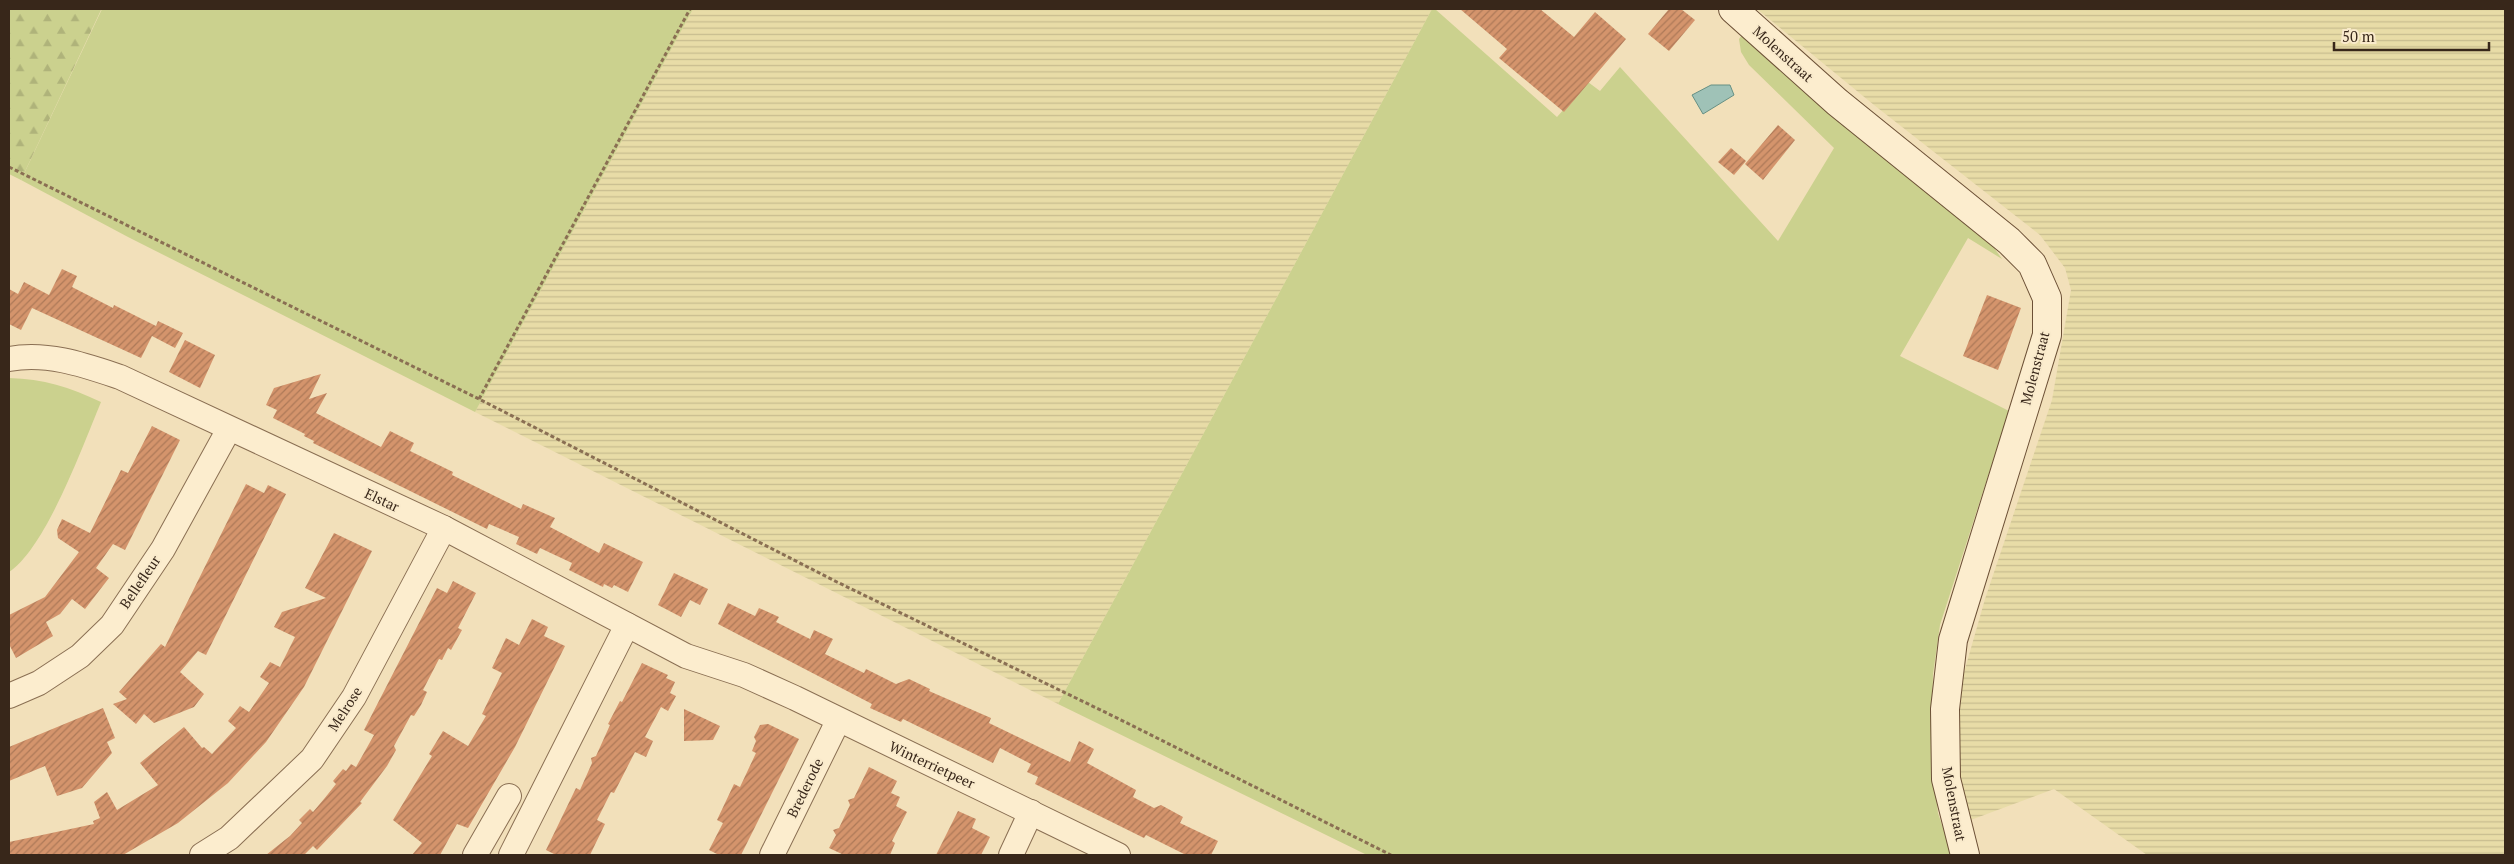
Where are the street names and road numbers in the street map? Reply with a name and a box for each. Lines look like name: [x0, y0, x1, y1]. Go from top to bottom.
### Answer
street label: Molenstraat: [1749, 21, 1818, 86]
street label: Molenstraat: [2016, 328, 2054, 407]
street label: Elstar: [362, 483, 403, 516]
street label: Bellefleur: [115, 551, 165, 612]
street label: Melrose: [323, 683, 366, 735]
street label: Winterrietpeer: [886, 736, 979, 793]
street label: Brederode: [782, 755, 827, 821]
street label: Molenstraat: [1938, 765, 1971, 844]

